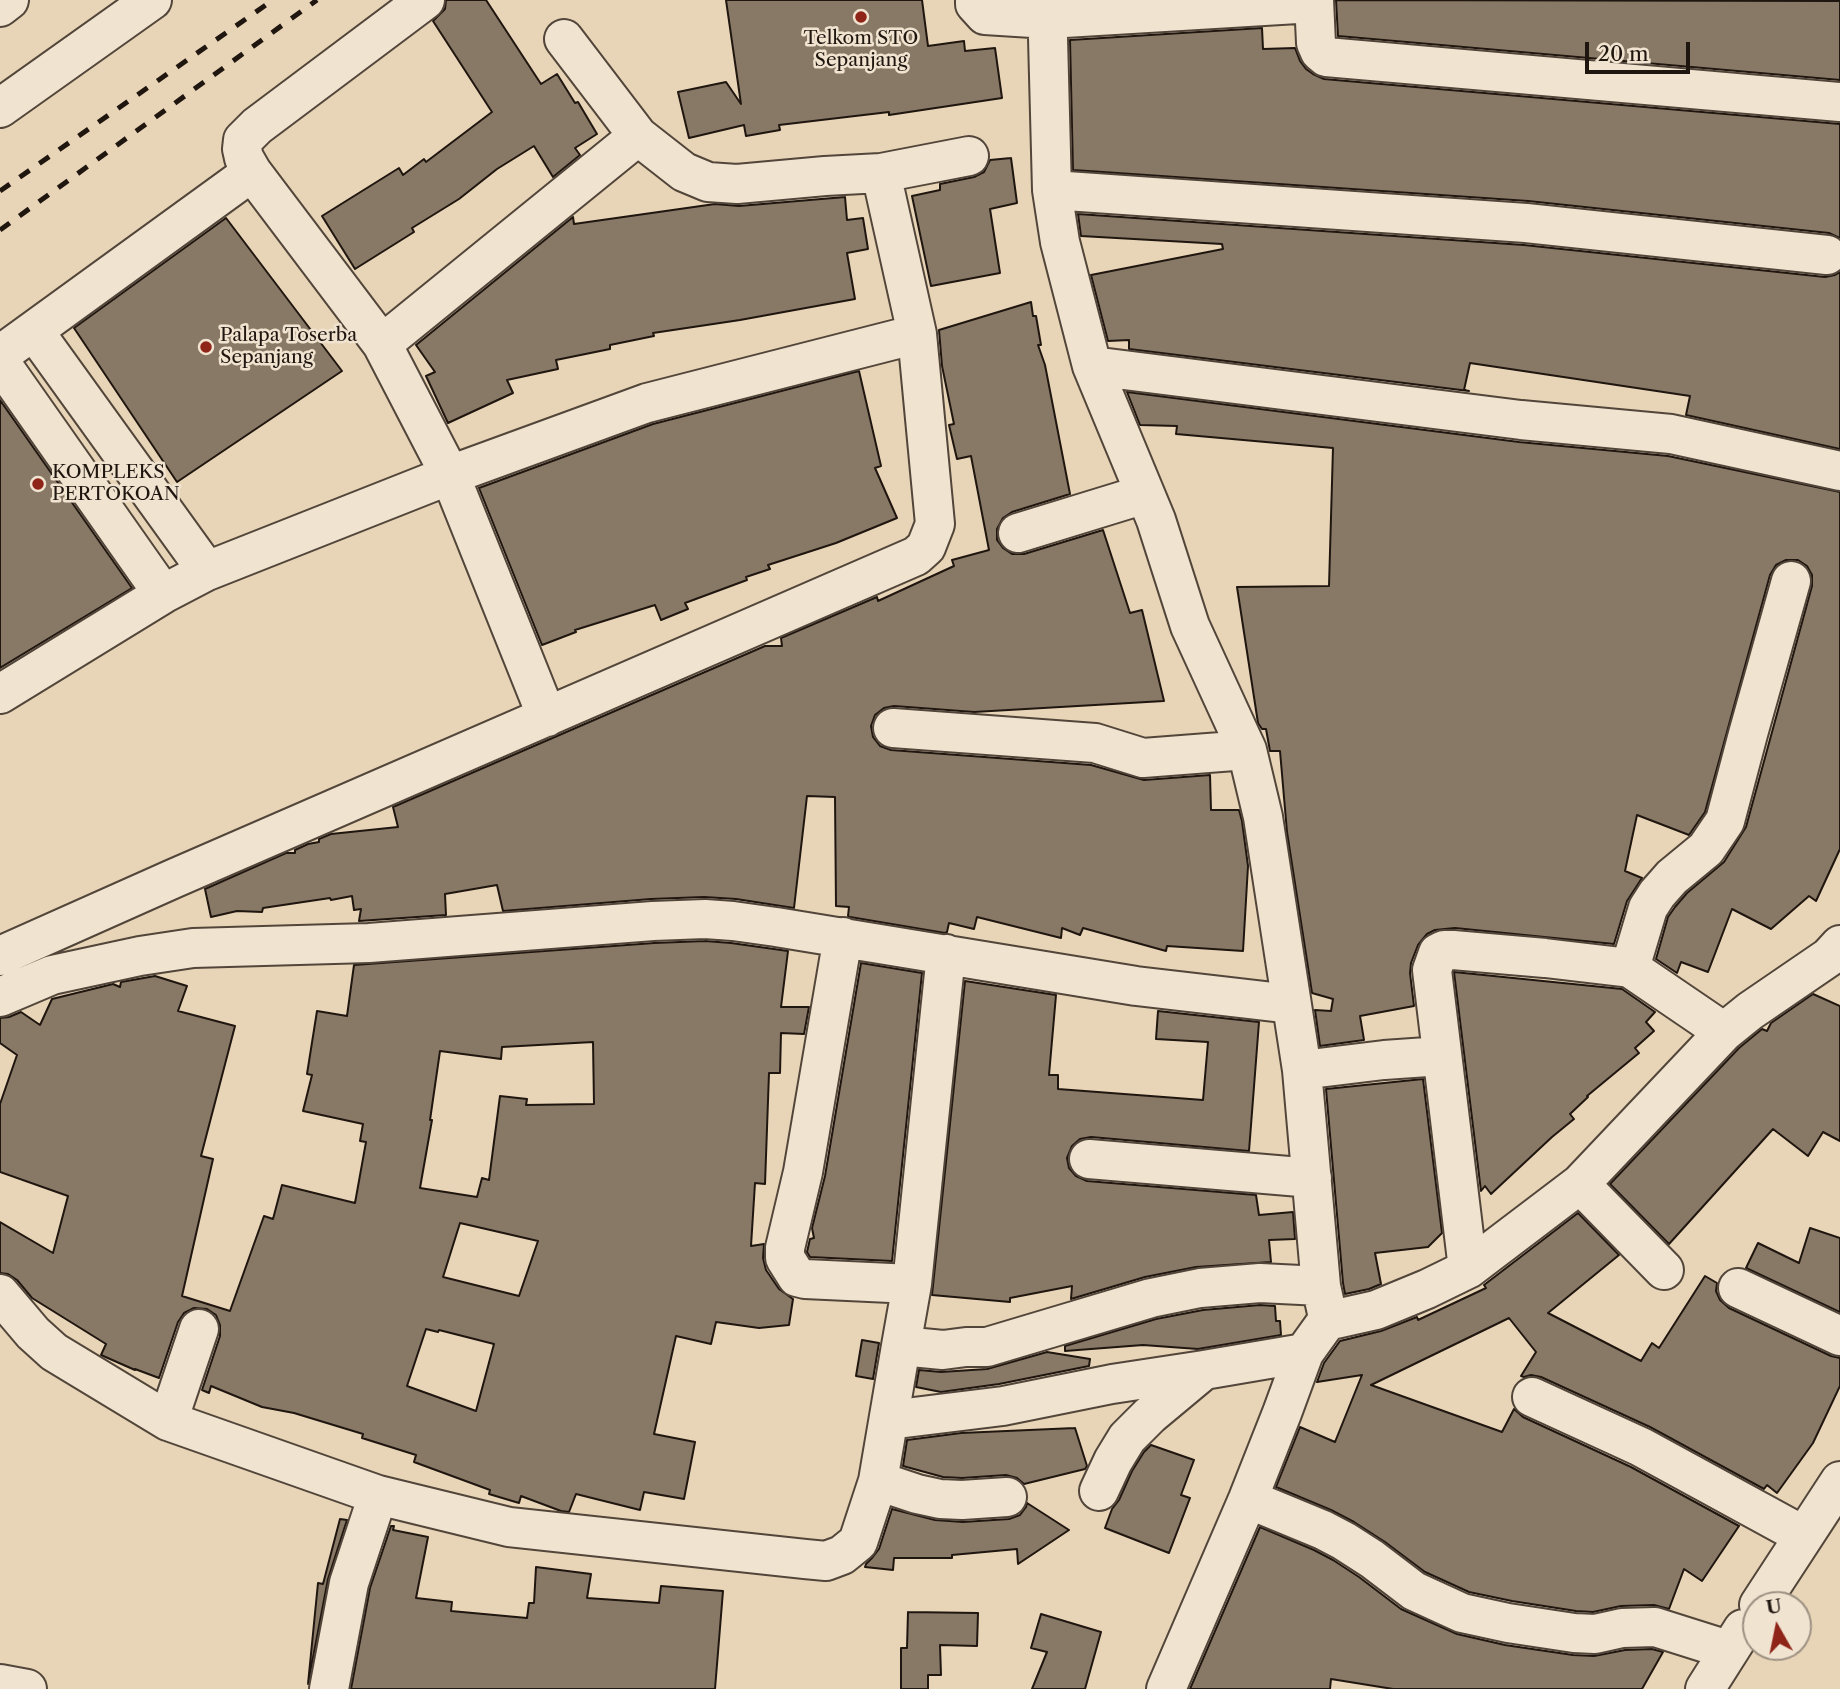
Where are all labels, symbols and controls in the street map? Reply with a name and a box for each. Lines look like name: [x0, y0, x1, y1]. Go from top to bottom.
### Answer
marker: Telkom STO Sepanjang: [853, 9, 869, 25]
place label: Telkom STO Sepanjang: [804, 28, 918, 72]
scale bar: [1588, 28, 1693, 72]
text: 20 m: [1598, 41, 1649, 66]
place label: Palapa Toserba Sepanjang: [220, 325, 357, 369]
marker: Palapa Toserba Sepanjang: [198, 339, 214, 355]
place label: KOMPLEKS PERTOKOAN: [52, 462, 180, 506]
marker: KOMPLEKS PERTOKOAN: [30, 476, 46, 492]
north arrow: [1742, 1591, 1812, 1661]
text: U: [1765, 1594, 1783, 1619]

